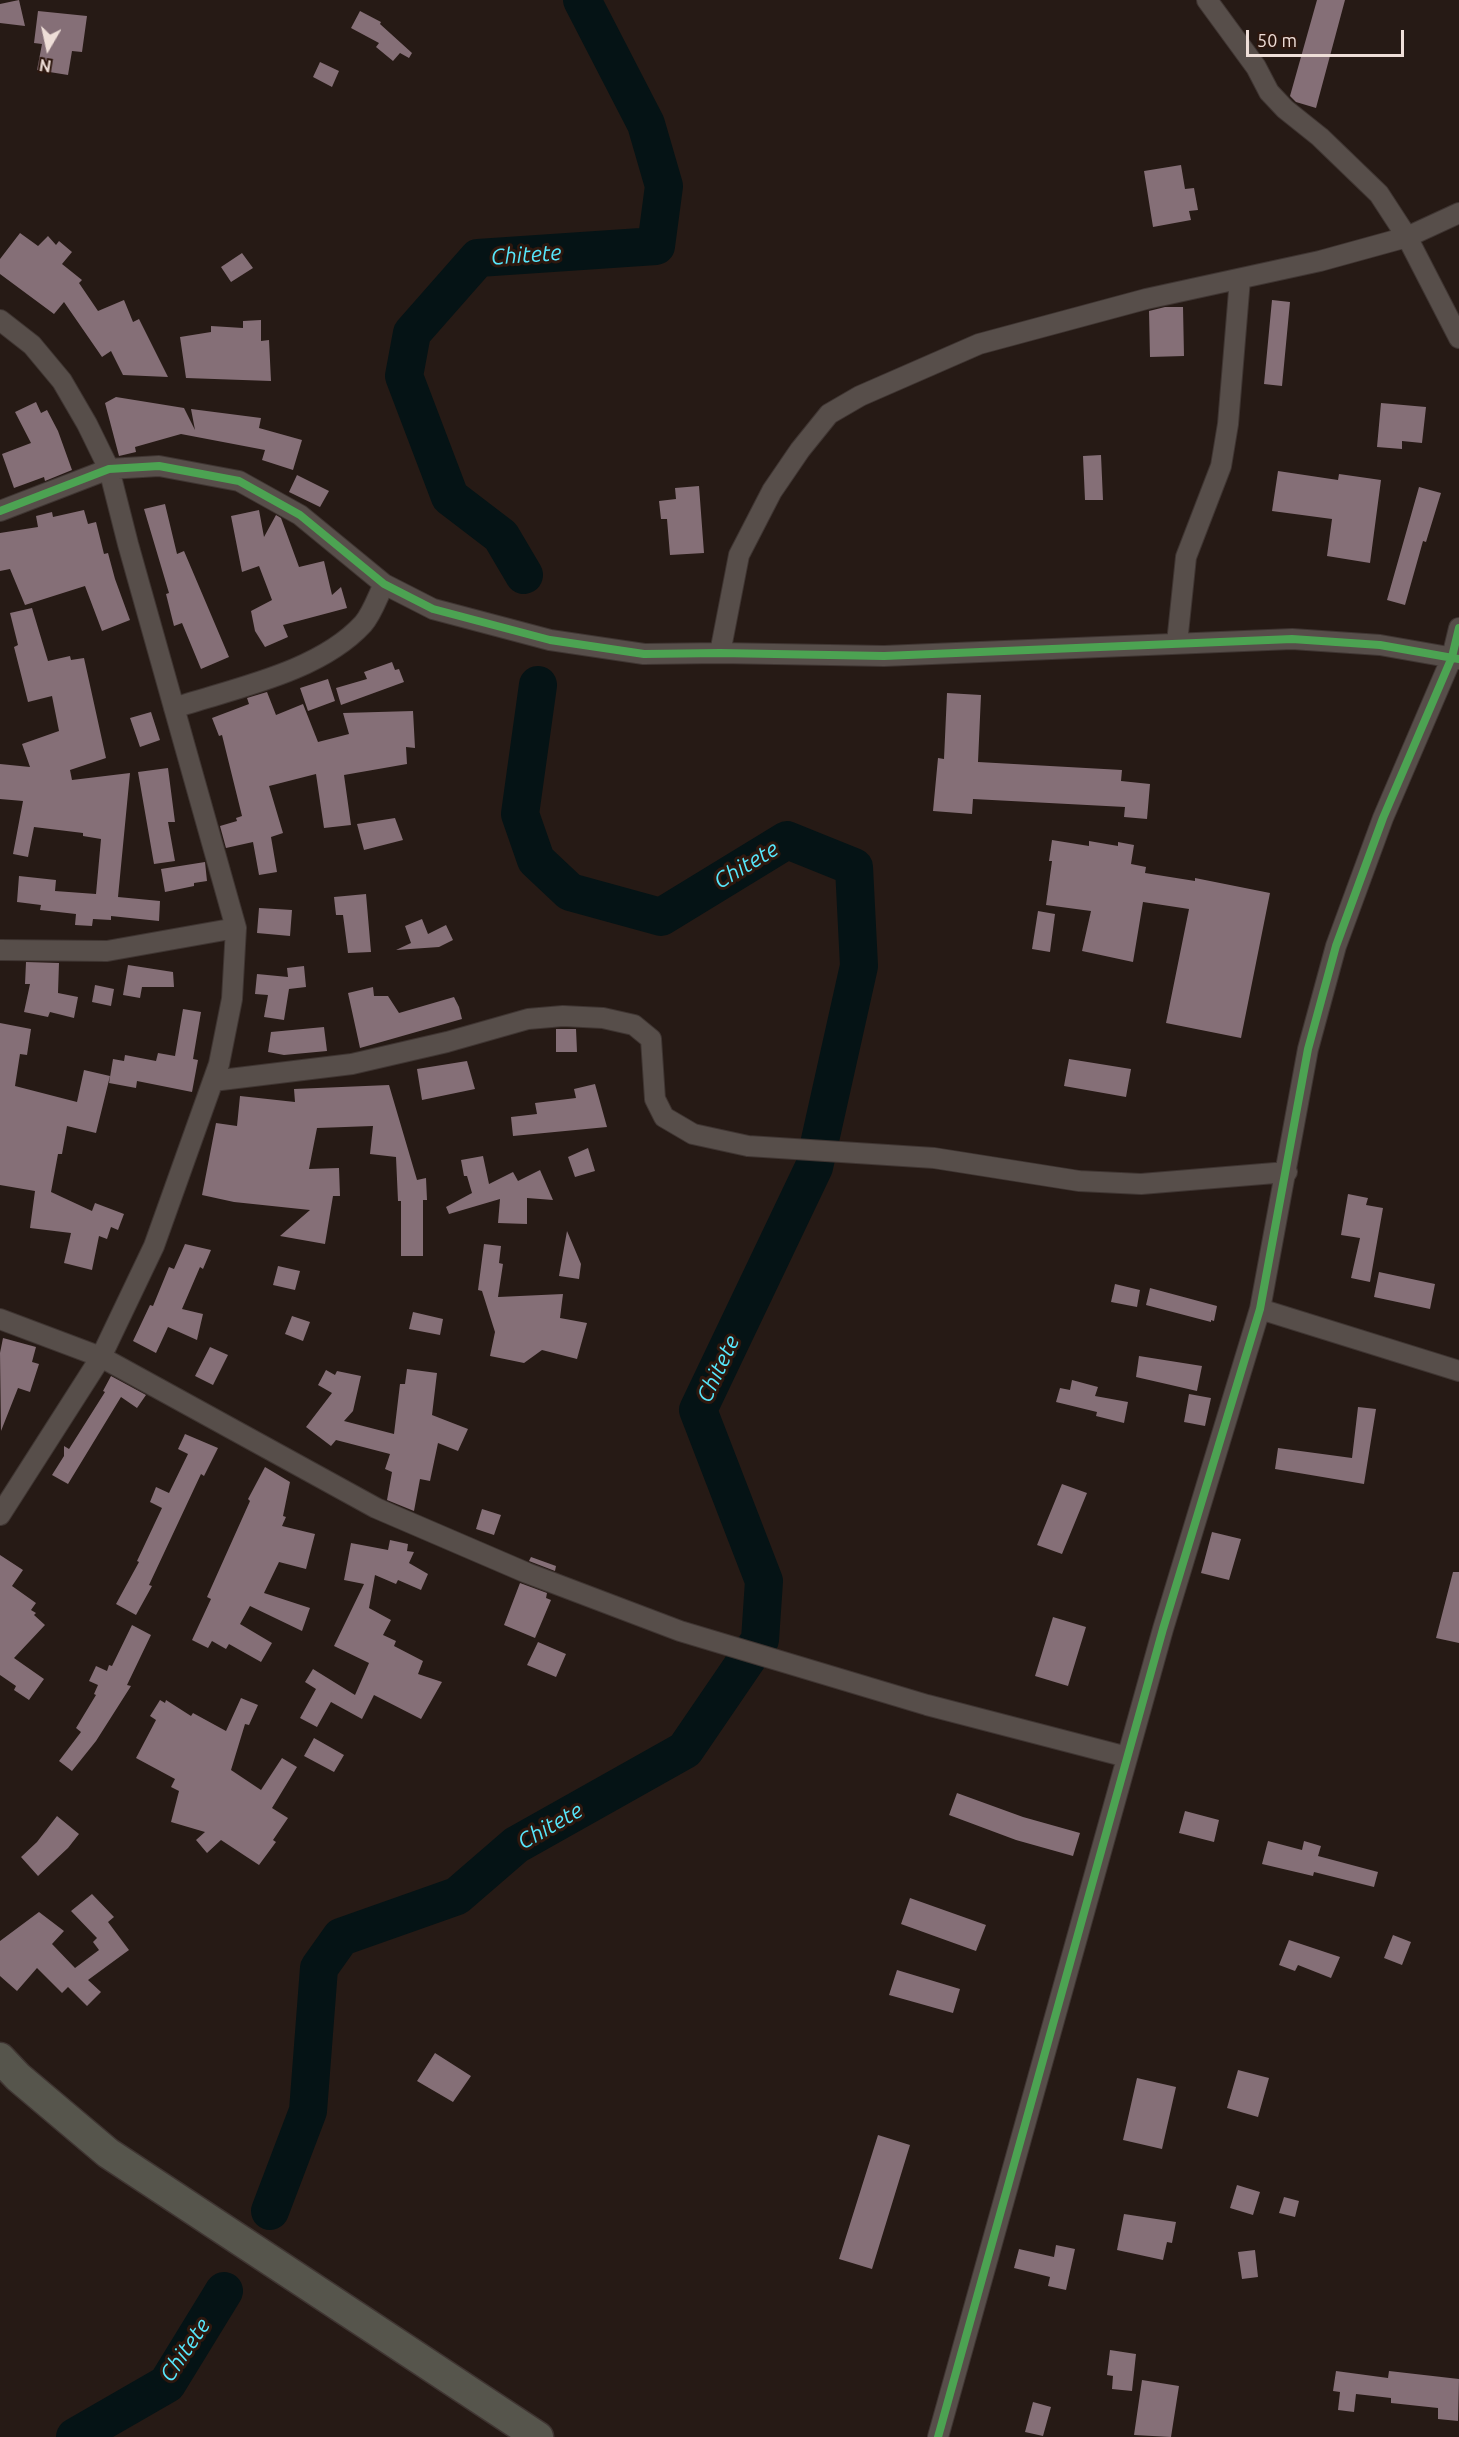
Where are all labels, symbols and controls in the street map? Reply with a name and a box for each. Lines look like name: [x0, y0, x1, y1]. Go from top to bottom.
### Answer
north arrow: [18, 18, 78, 78]
scale bar: [1249, 18, 1406, 56]
text: 50 m: [1257, 30, 1297, 50]
text: N: [38, 56, 52, 76]
water label: Chitete: [490, 239, 562, 271]
water label: Chitete: [709, 835, 783, 895]
water label: Chitete: [691, 1331, 745, 1407]
water label: Chitete: [513, 1797, 587, 1855]
water label: Chitete: [154, 2313, 216, 2387]

